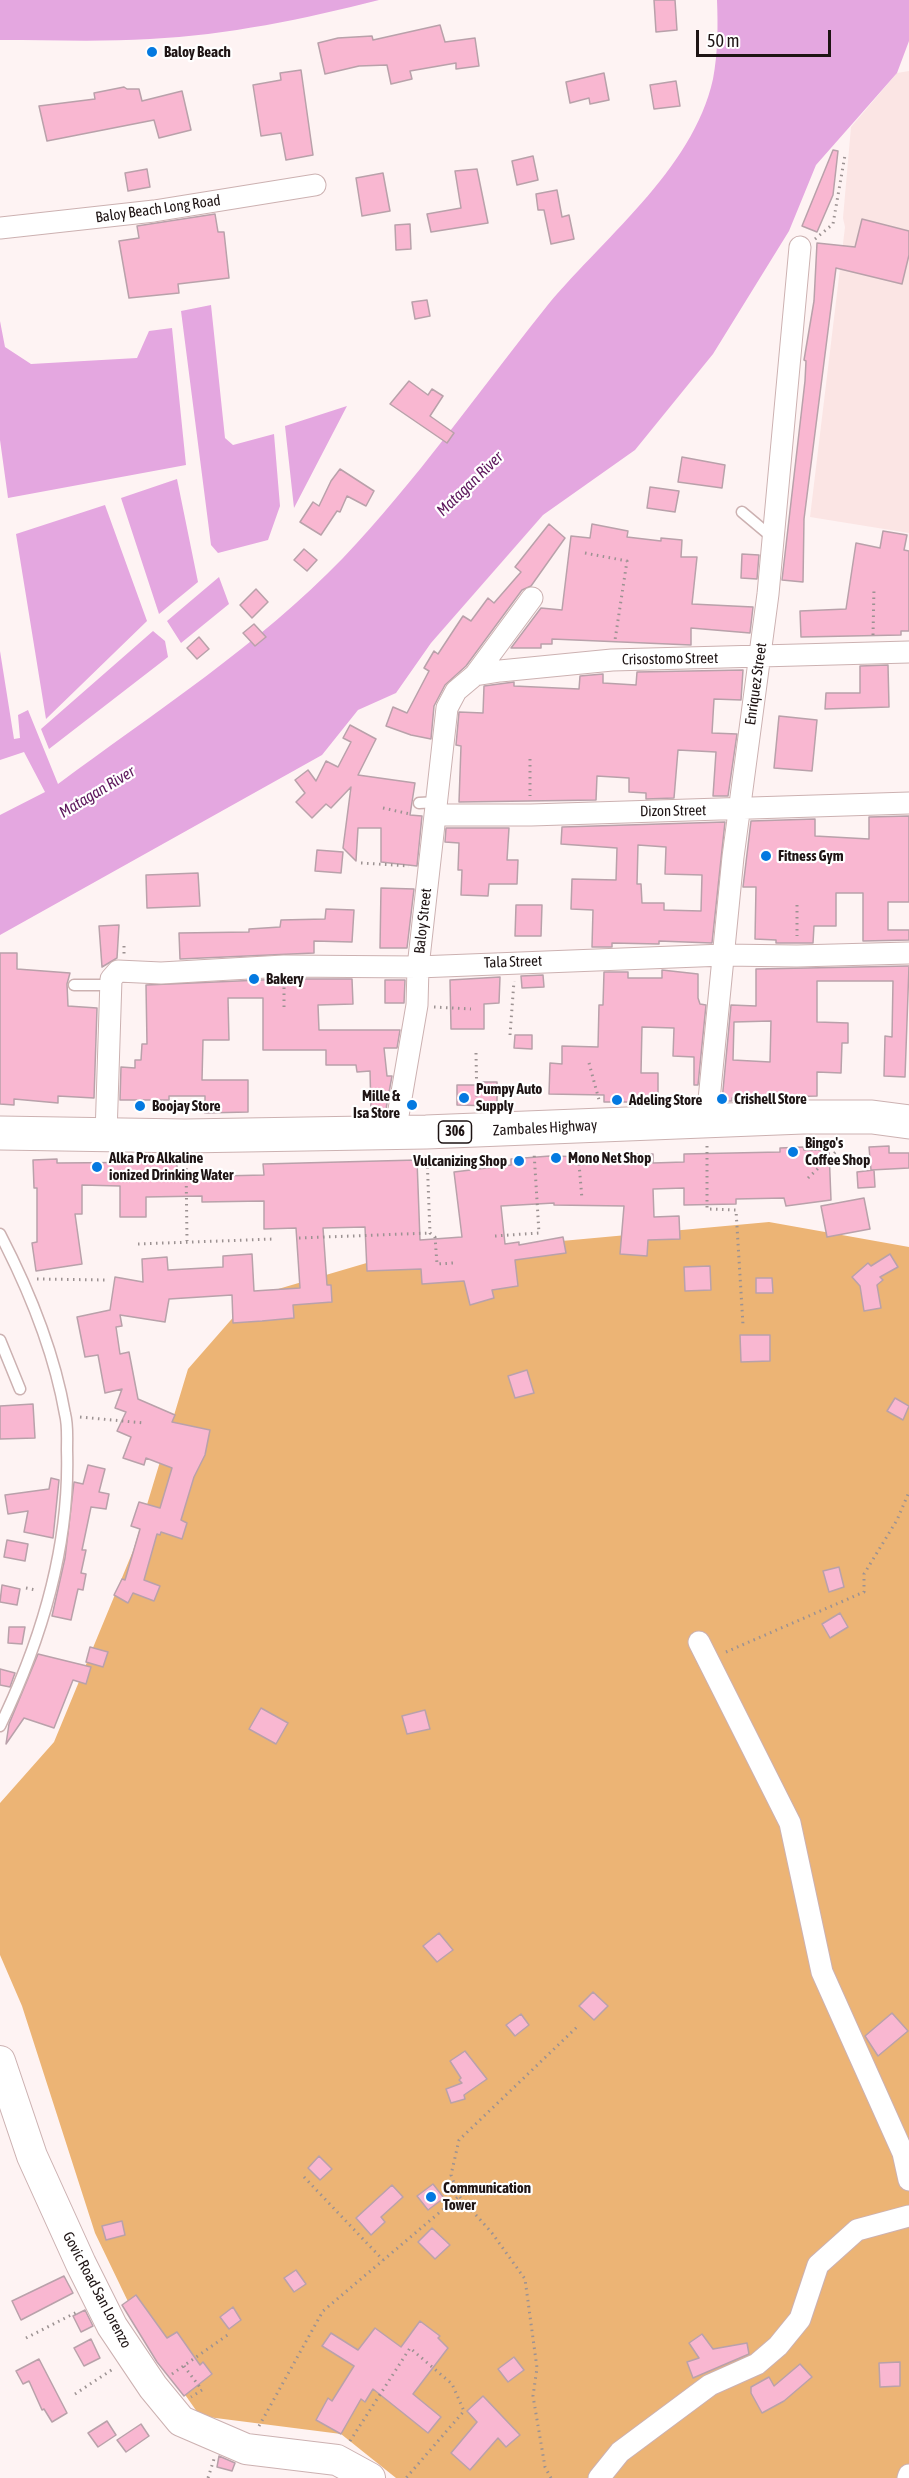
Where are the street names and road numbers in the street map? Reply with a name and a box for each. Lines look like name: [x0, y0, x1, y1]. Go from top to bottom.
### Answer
street label: Baloy Beach Long Road: [94, 191, 222, 227]
street label: Enriquez Street: [741, 642, 771, 726]
street label: Crisostomo Street: [622, 649, 718, 669]
street label: Dizon Street: [640, 801, 706, 821]
street label: Baloy Street: [411, 887, 435, 955]
street label: Tala Street: [483, 952, 543, 972]
street label: Zambales Highway: [492, 1116, 598, 1140]
road number: 306: [438, 1121, 472, 1143]
street label: Govic Road San Lorenzo: [59, 2229, 135, 2351]

